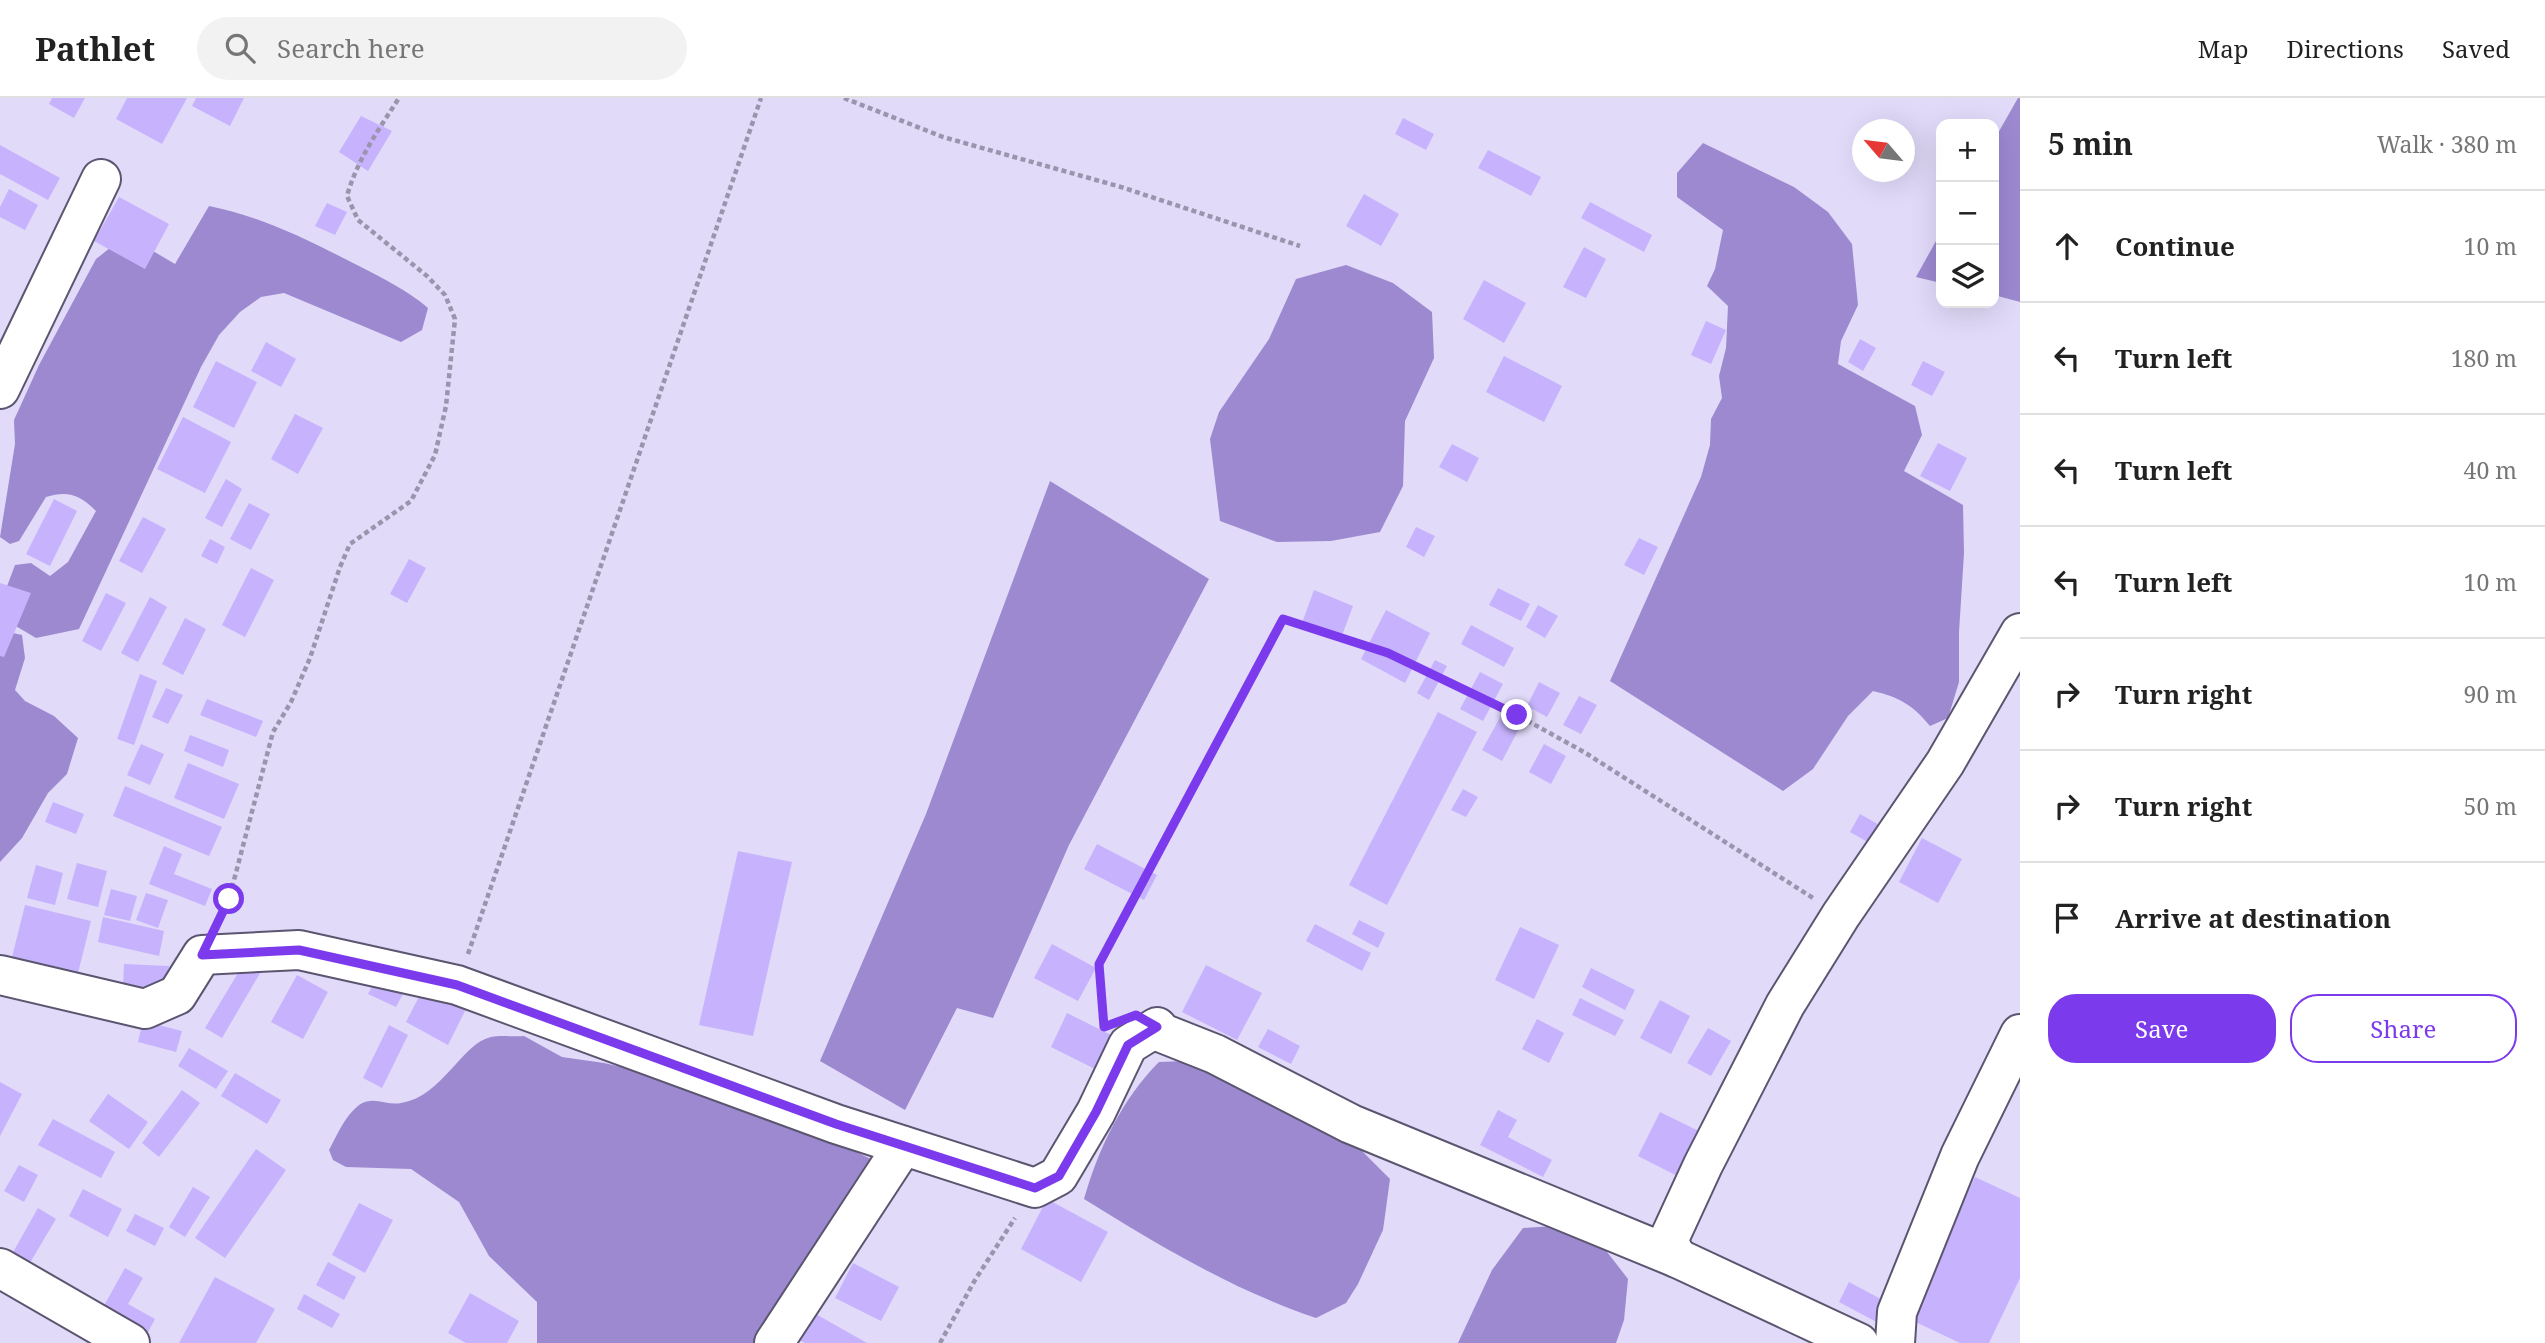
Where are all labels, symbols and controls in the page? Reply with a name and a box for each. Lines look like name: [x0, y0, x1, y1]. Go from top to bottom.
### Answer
search box: [197, 17, 687, 80]
text: Pathlet: [35, 26, 155, 71]
icon: search: [221, 29, 259, 67]
text: Search here: [277, 30, 425, 66]
text: Map: [2198, 32, 2249, 65]
text: Directions: [2287, 32, 2404, 65]
text: Saved: [2442, 32, 2510, 65]
north arrow: [1852, 119, 1915, 182]
map controls: [1936, 119, 1999, 308]
button: +: [1936, 119, 1999, 182]
text: 5 min: [2048, 123, 2133, 164]
text: Walk · 380 m: [2377, 128, 2517, 160]
button: −: [1936, 182, 1999, 245]
icon: ahead: [2048, 227, 2086, 265]
text: Continue: [2115, 228, 2235, 264]
text: 10 m: [2464, 230, 2517, 262]
button: layers: [1936, 245, 1999, 308]
icon: left: [2048, 339, 2086, 377]
text: Turn left: [2115, 340, 2232, 376]
text: 180 m: [2451, 342, 2517, 374]
icon: left: [2048, 451, 2086, 489]
text: Turn left: [2115, 452, 2232, 488]
text: 40 m: [2464, 454, 2517, 486]
icon: left: [2048, 563, 2086, 601]
text: Turn left: [2115, 564, 2232, 600]
text: 10 m: [2464, 566, 2517, 598]
icon: right: [2048, 675, 2086, 713]
text: Turn right: [2115, 676, 2252, 712]
text: 90 m: [2464, 678, 2517, 710]
route end: [1501, 699, 1532, 730]
icon: right: [2048, 787, 2086, 825]
text: Turn right: [2115, 788, 2252, 824]
text: 50 m: [2464, 790, 2517, 822]
route start: [213, 883, 244, 914]
icon: arrive: [2048, 899, 2086, 937]
text: Arrive at destination: [2115, 900, 2391, 936]
button: Save: [2048, 994, 2276, 1063]
button: Share: [2290, 994, 2517, 1063]

